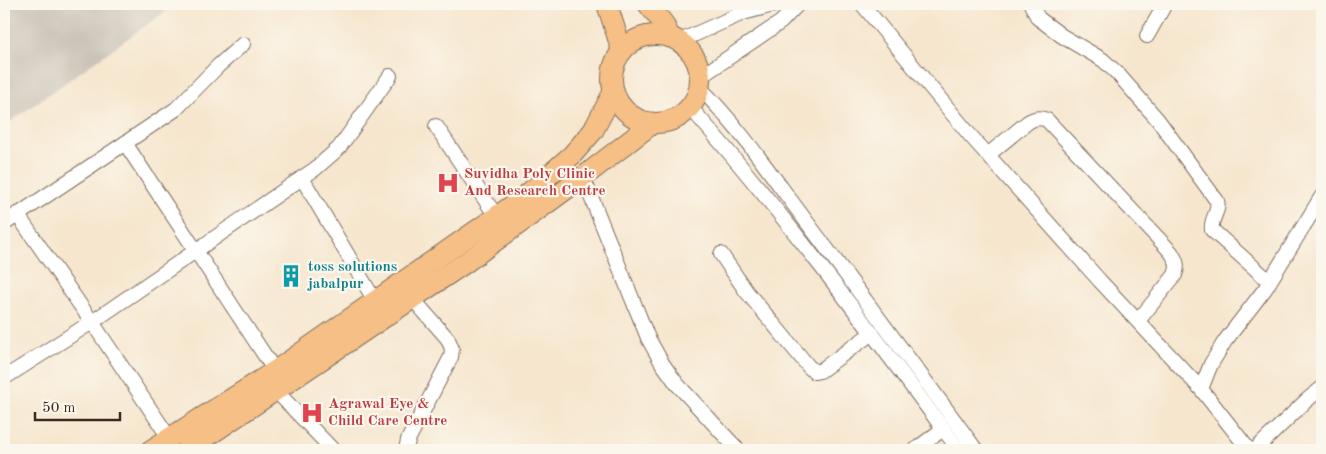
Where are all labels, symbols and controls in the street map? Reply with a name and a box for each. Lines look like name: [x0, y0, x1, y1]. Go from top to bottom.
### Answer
place label: Suvidha Poly Clinic And Research Centre: [464, 167, 606, 199]
hospital icon: Suvidha Poly Clinic And Research Centre: [435, 170, 461, 196]
place label: toss solutions jabalpur: [307, 260, 397, 292]
building icon: toss solutions jabalpur: [278, 263, 304, 289]
scale bar: [35, 389, 120, 421]
place label: Agrawal Eye & Child Care Centre: [328, 397, 447, 429]
hospital icon: Agrawal Eye & Child Care Centre: [299, 400, 325, 426]
text: 50 m: [42, 401, 76, 416]

